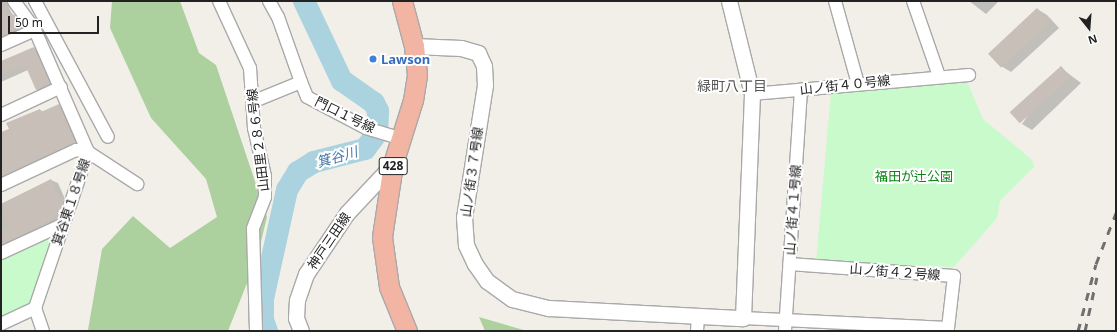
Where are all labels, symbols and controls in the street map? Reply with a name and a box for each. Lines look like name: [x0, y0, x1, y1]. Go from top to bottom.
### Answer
scale bar: [10, 8, 101, 34]
north arrow: [1069, 8, 1109, 48]
text: 50 m: [15, 14, 43, 31]
text: N: [1086, 31, 1099, 48]
place label: Lawson: [381, 51, 430, 67]
marker: Lawson: [368, 54, 378, 64]
street label: 山ノ街４０号線: [799, 72, 891, 98]
district label: 緑町八丁目: [697, 78, 767, 94]
street label: 山田里２８６号線: [244, 87, 272, 193]
street label: 門口１号線: [312, 94, 378, 136]
street label: 山ノ街３７号線: [458, 126, 486, 218]
water label: 箕谷川: [314, 143, 360, 171]
street label: 箕谷東１８号線: [49, 156, 93, 248]
road number: 428: [378, 156, 408, 176]
street label: 山ノ街４１号線: [782, 164, 804, 256]
park label: 福田が辻公園: [875, 168, 953, 184]
street label: 神戸三田線: [304, 210, 354, 272]
street label: 山ノ街４２号線: [849, 261, 941, 283]

